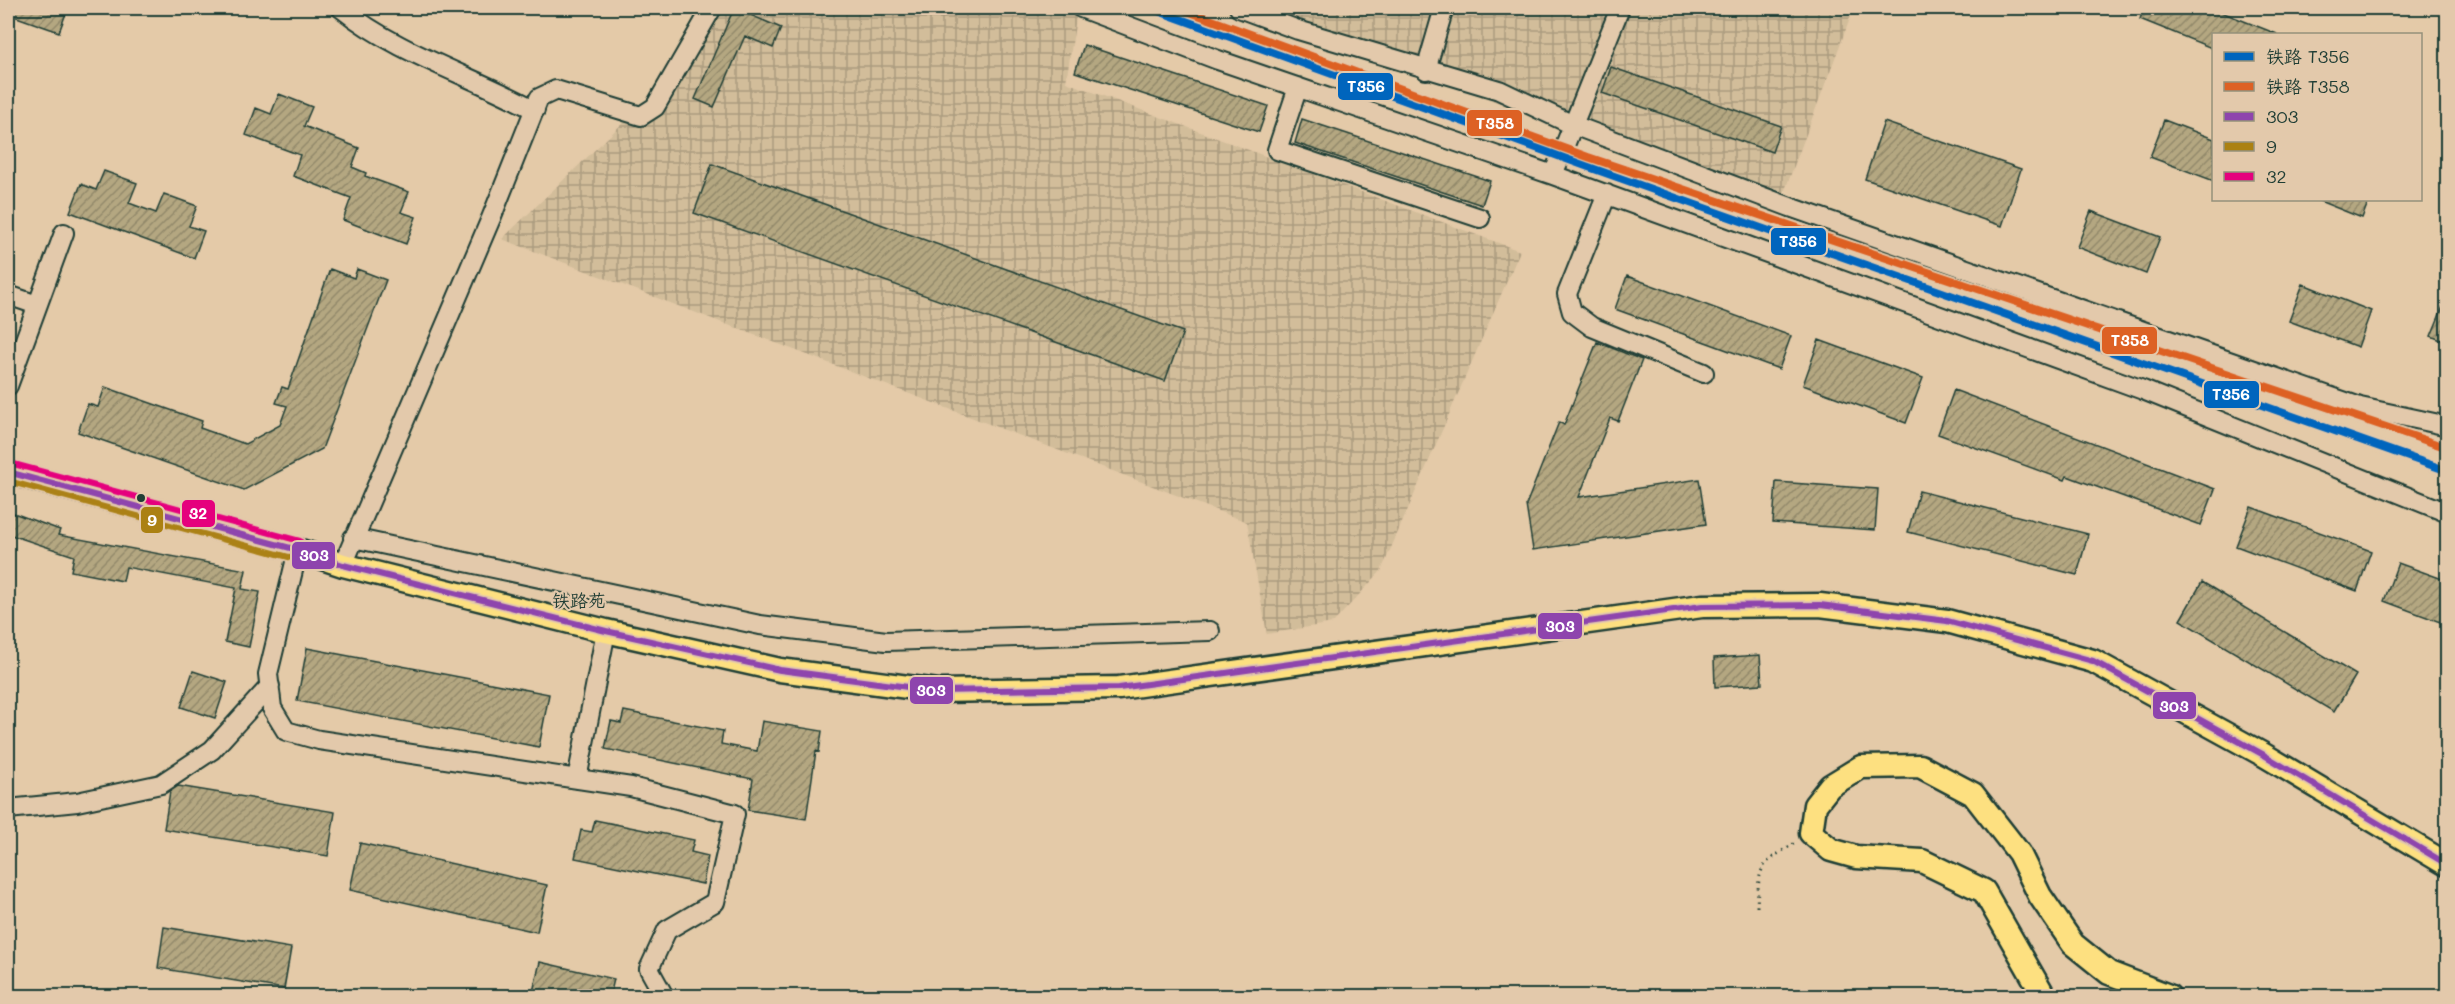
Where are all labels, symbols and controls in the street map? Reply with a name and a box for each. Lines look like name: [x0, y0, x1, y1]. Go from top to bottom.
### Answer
legend: [2212, 33, 2422, 201]
text: 铁路 T356: [2266, 44, 2350, 68]
line badge: T356: [1337, 72, 1394, 101]
text: 铁路 T358: [2266, 74, 2350, 98]
text: T356: [1347, 75, 1385, 96]
text: 303: [2266, 104, 2298, 128]
line badge: T358: [1466, 109, 1523, 137]
text: T358: [1476, 112, 1514, 133]
text: 9: [2266, 134, 2277, 158]
text: 32: [2266, 164, 2287, 188]
line badge: T356: [1770, 227, 1827, 256]
text: T356: [1779, 230, 1817, 251]
line badge: T358: [2101, 326, 2158, 355]
text: T358: [2111, 329, 2149, 350]
line badge: T356: [2203, 380, 2260, 409]
text: T356: [2212, 383, 2250, 404]
unlabelled marker: [135, 492, 147, 504]
line badge: 32: [181, 499, 216, 528]
text: 32: [189, 502, 207, 523]
line badge: 9: [140, 506, 164, 534]
text: 9: [147, 509, 157, 530]
line badge: 303: [291, 541, 336, 570]
text: 303: [299, 544, 329, 565]
district label: 铁路苑: [552, 588, 606, 612]
line badge: 303: [1537, 612, 1583, 640]
text: 303: [1545, 615, 1575, 636]
line badge: 303: [909, 676, 954, 705]
text: 303: [916, 679, 946, 700]
line badge: 303: [2152, 691, 2197, 720]
text: 303: [2159, 695, 2189, 716]

